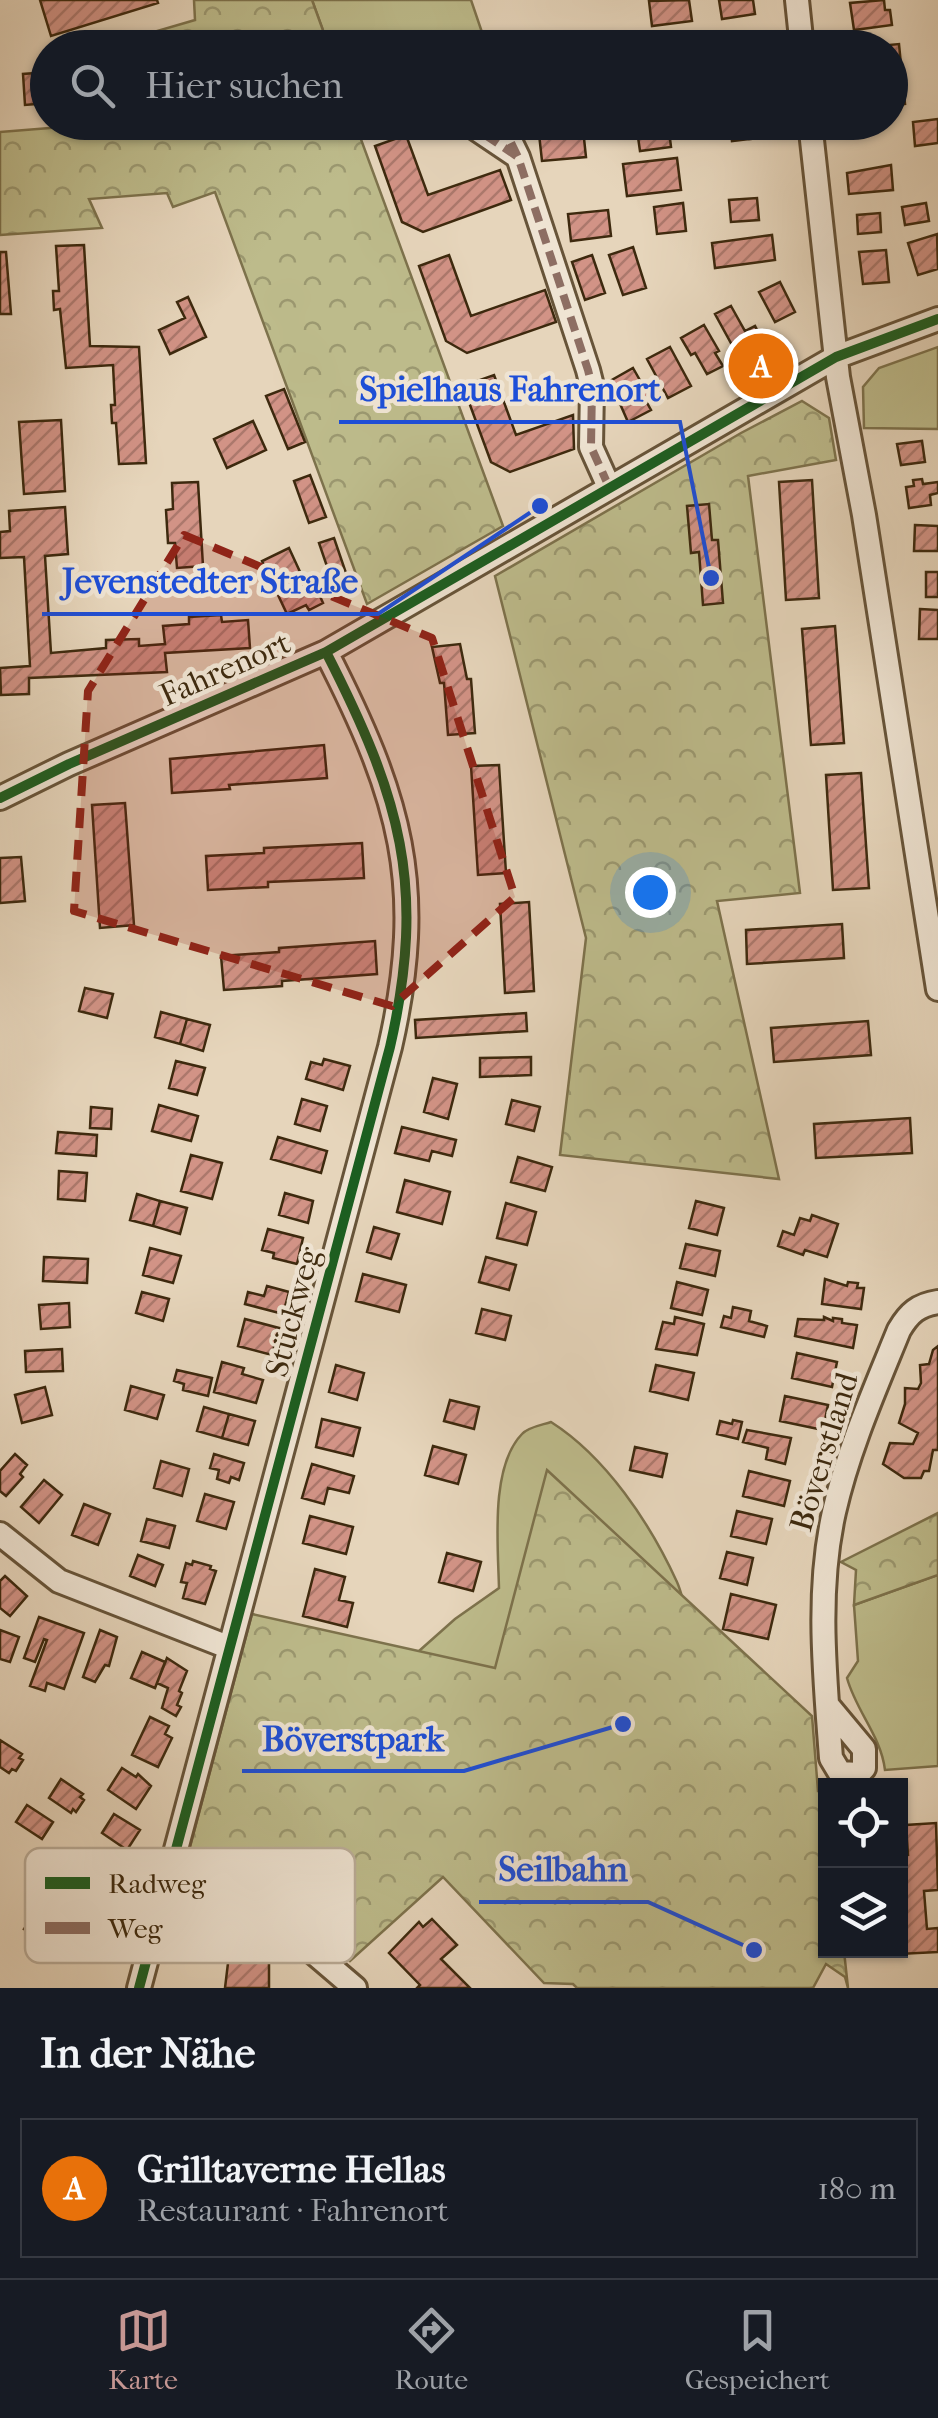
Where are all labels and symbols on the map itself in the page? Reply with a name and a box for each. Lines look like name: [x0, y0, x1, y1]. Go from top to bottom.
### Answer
pin: A: [728, 328, 794, 404]
callout: Spielhaus Fahrenort: [339, 357, 680, 422]
text: Spielhaus Fahrenort: [359, 369, 661, 410]
callout: Jevenstedter Straße: [42, 549, 378, 614]
text: Jevenstedter Straße: [59, 561, 359, 602]
street label: Fahrenort: [154, 624, 296, 714]
your location: [625, 867, 676, 918]
street label: Stückweg: [258, 1242, 328, 1381]
street label: Böverstland: [782, 1368, 866, 1536]
callout: Böverstpark: [242, 1706, 464, 1771]
text: Böverstpark: [262, 1719, 445, 1760]
callout: Seilbahn: [479, 1837, 648, 1902]
legend: [25, 1848, 355, 1963]
text: Seilbahn: [498, 1849, 629, 1890]
text: Radweg: [108, 1867, 207, 1900]
text: Weg: [107, 1912, 163, 1945]

